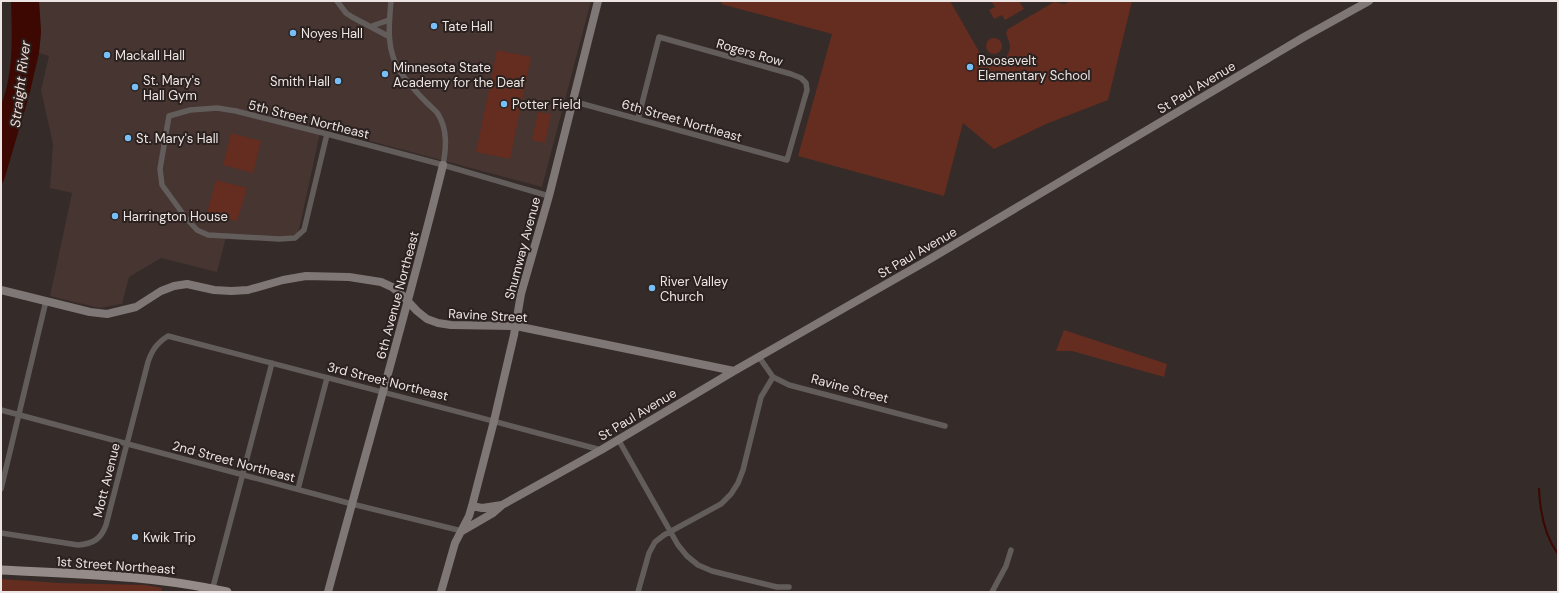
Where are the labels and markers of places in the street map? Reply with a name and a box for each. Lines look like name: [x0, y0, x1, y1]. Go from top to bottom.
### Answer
place label: Tate Hall: [442, 18, 493, 35]
marker: Tate Hall: [429, 21, 439, 31]
place label: Noyes Hall: [301, 25, 363, 42]
marker: Noyes Hall: [288, 28, 298, 38]
place label: Mackall Hall: [115, 47, 185, 64]
marker: Mackall Hall: [102, 50, 112, 60]
place label: Roosevelt Elementary School: [978, 52, 1091, 84]
place label: Minnesota State Academy for the Deaf: [393, 59, 525, 91]
marker: Roosevelt Elementary School: [965, 62, 975, 72]
marker: Minnesota State Academy for the Deaf: [380, 69, 390, 79]
place label: St. Mary's Hall Gym: [143, 72, 200, 104]
place label: Smith Hall: [270, 73, 330, 90]
marker: Smith Hall: [333, 76, 343, 86]
marker: St. Mary's Hall Gym: [130, 82, 140, 92]
place label: Potter Field: [512, 96, 581, 113]
marker: Potter Field: [499, 99, 509, 109]
place label: St. Mary's Hall: [136, 130, 219, 147]
marker: St. Mary's Hall: [123, 133, 133, 143]
place label: Harrington House: [123, 208, 228, 225]
marker: Harrington House: [110, 211, 120, 221]
place label: River Valley Church: [660, 273, 728, 305]
marker: River Valley Church: [647, 283, 657, 293]
place label: Kwik Trip: [143, 529, 196, 546]
marker: Kwik Trip: [130, 532, 140, 542]

